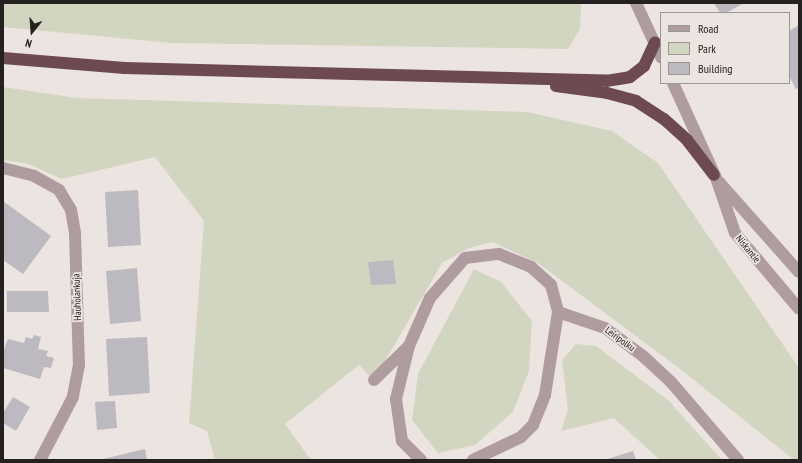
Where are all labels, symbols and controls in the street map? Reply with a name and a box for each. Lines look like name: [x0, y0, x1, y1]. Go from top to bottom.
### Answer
north arrow: [12, 12, 52, 52]
legend: [660, 12, 790, 84]
text: Road: [698, 21, 718, 36]
text: N: [24, 36, 33, 51]
text: Park: [698, 41, 716, 56]
text: Building: [698, 61, 733, 76]
street label: Niskantie: [733, 233, 763, 265]
street label: Hauholankuja: [70, 273, 84, 321]
street label: Leiripolku: [603, 324, 637, 354]

